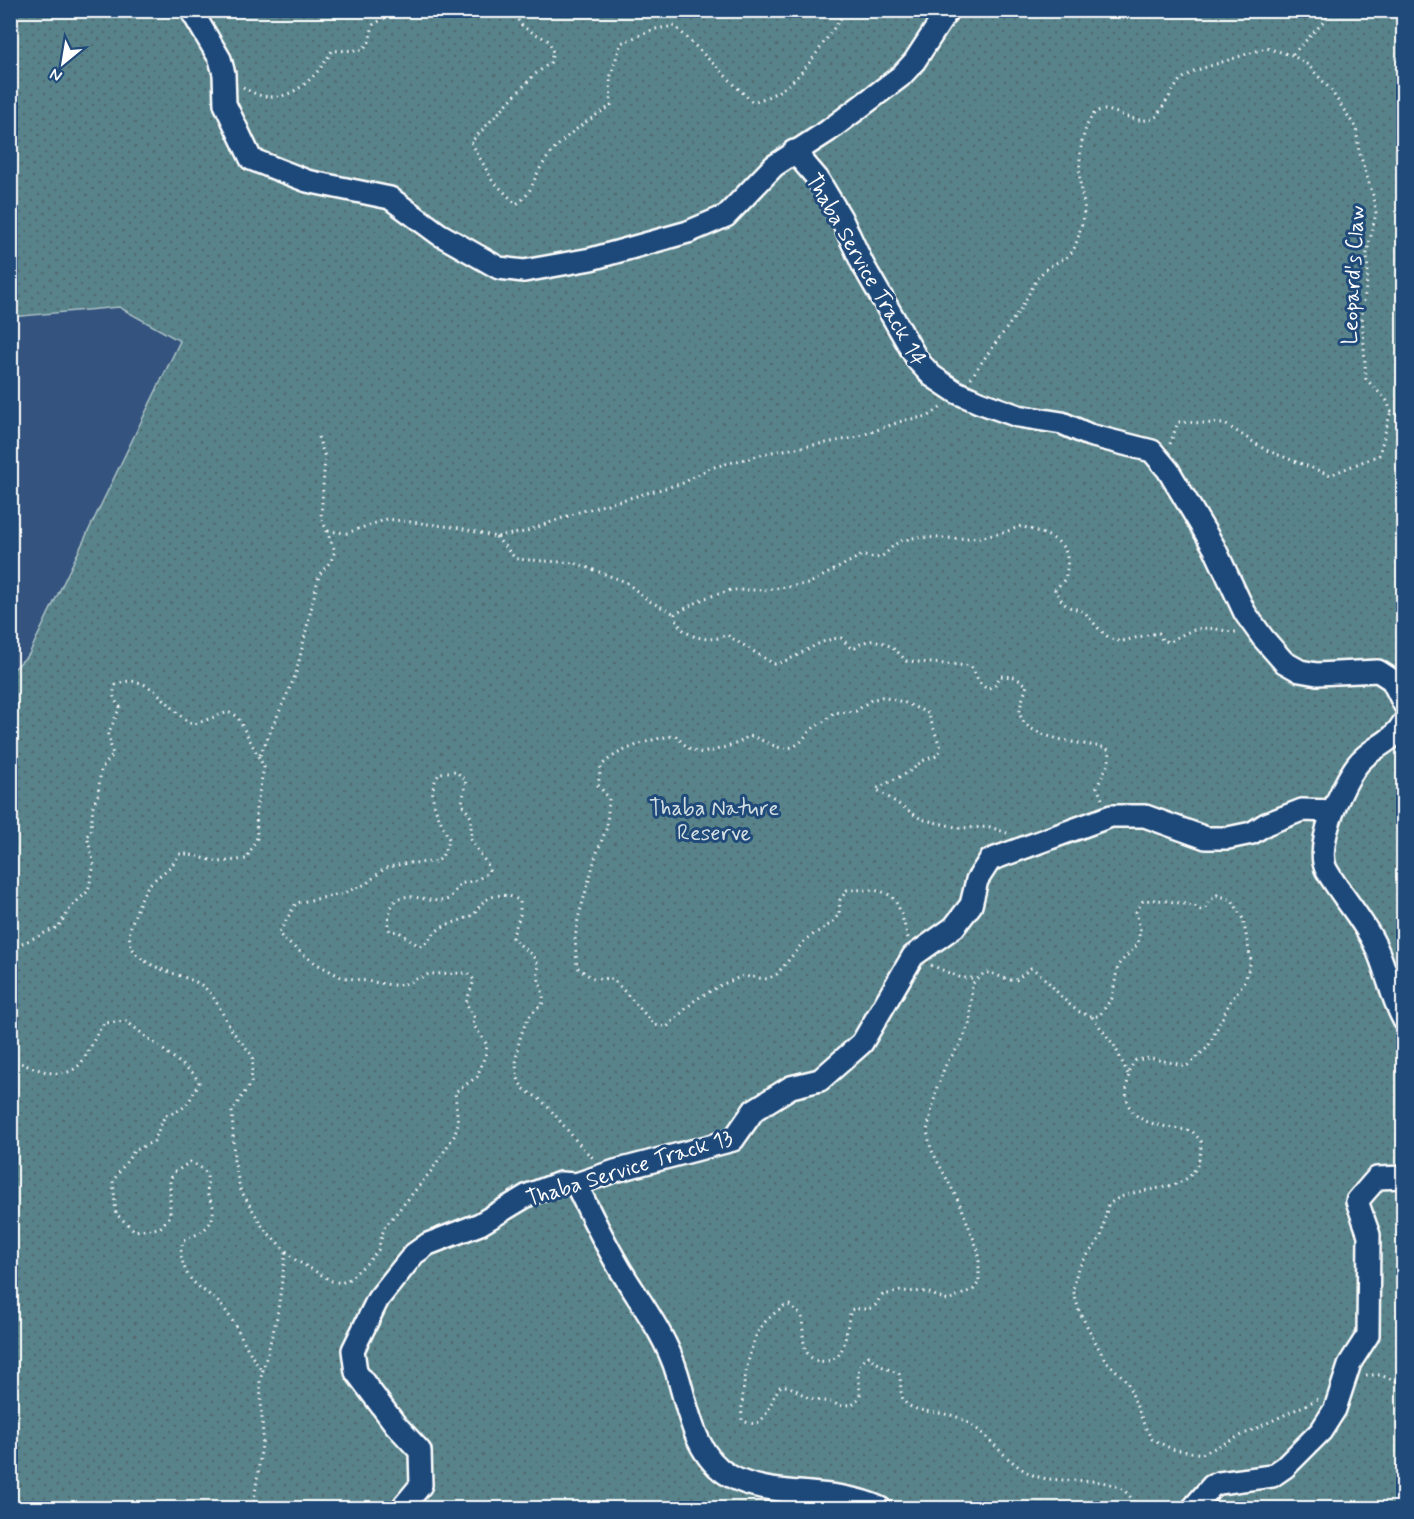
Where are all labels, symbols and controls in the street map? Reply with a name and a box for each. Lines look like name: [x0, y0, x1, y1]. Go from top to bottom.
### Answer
north arrow: [33, 33, 93, 93]
text: N: [46, 63, 66, 86]
street label: Thaba Service Track 14: [799, 168, 932, 372]
street label: Leopard's Claw: [1336, 205, 1372, 345]
park label: Thaba Nature Reserve: [649, 795, 779, 848]
street label: Thaba Service Track 13: [523, 1124, 736, 1214]

